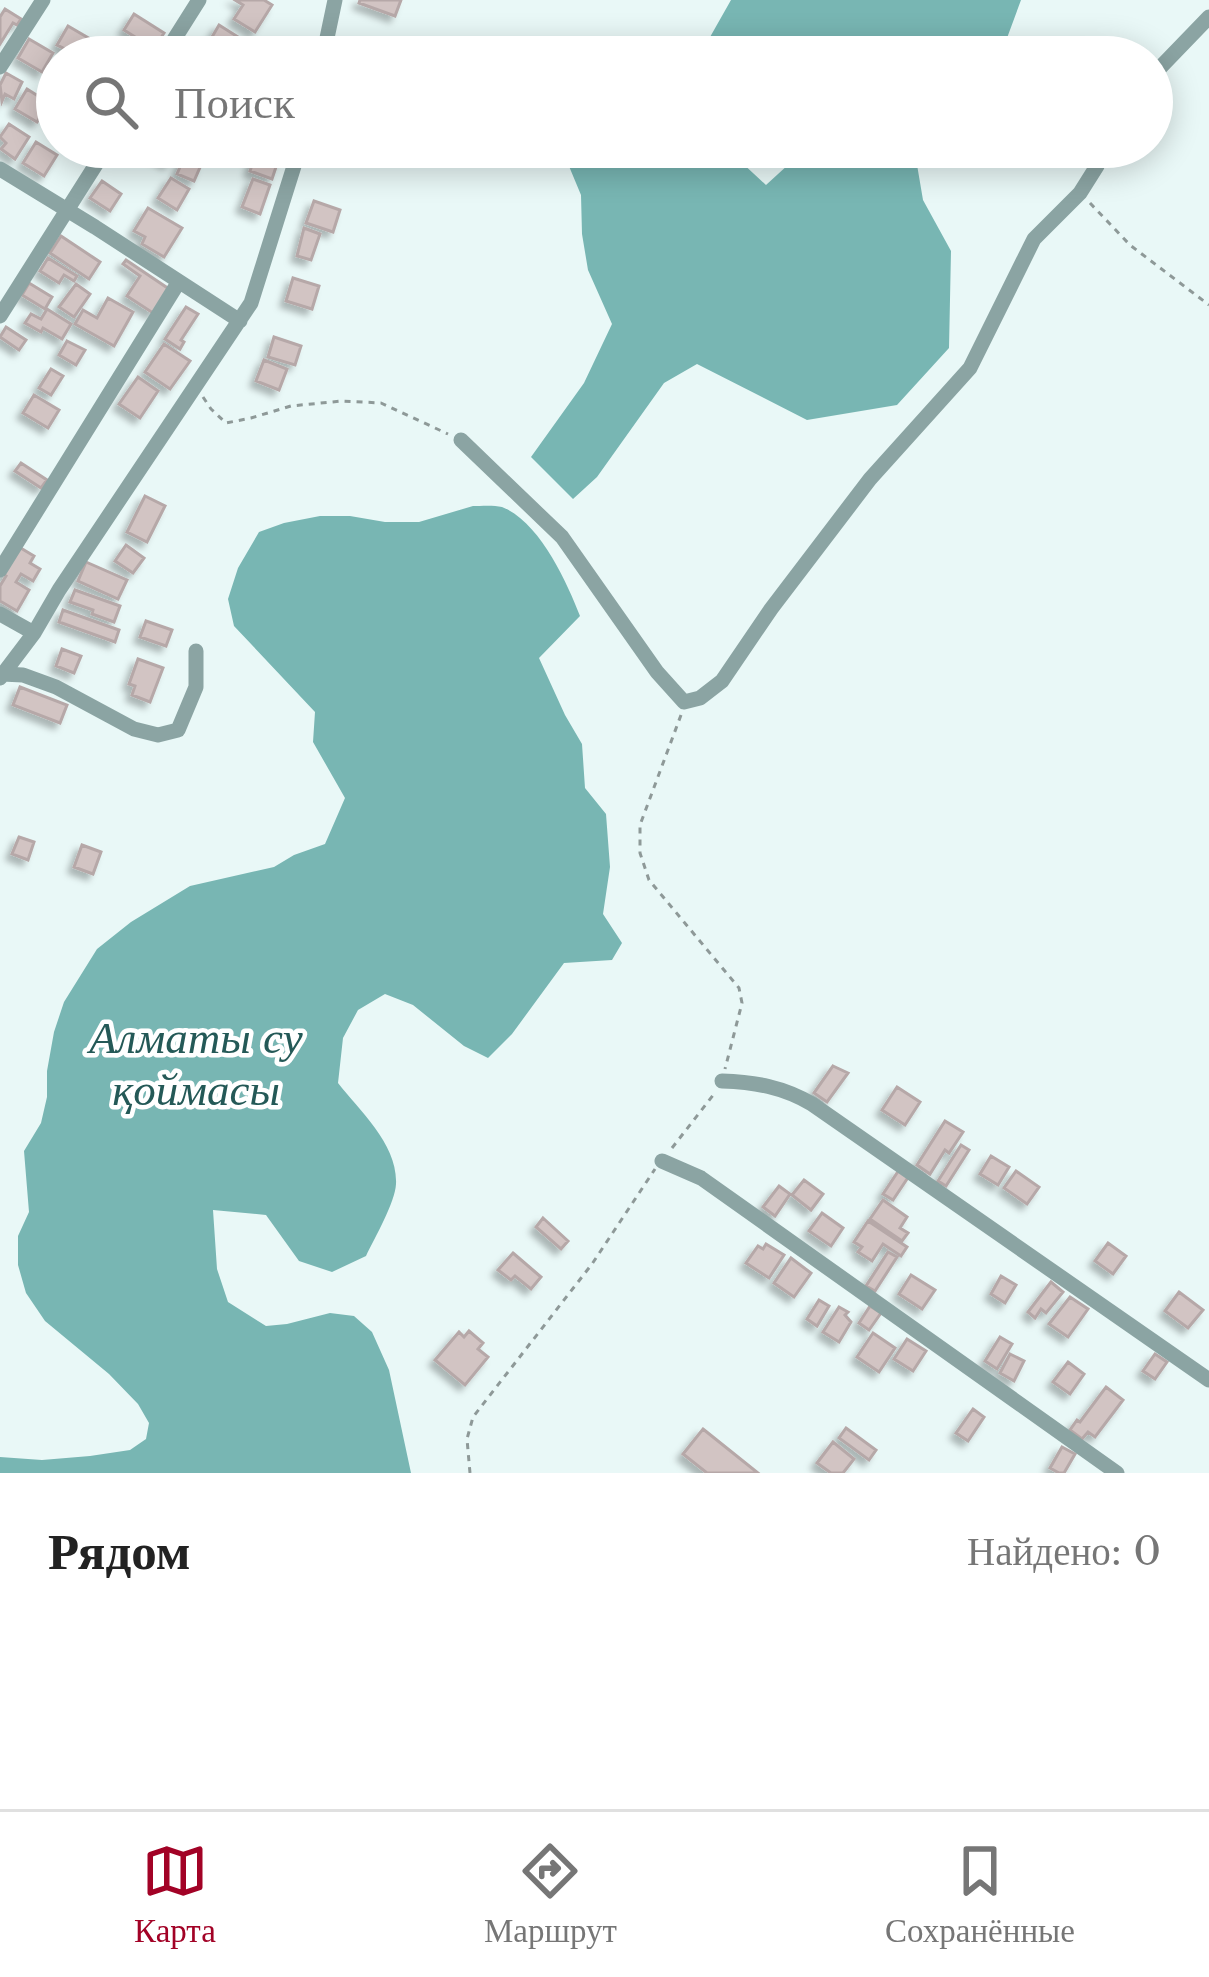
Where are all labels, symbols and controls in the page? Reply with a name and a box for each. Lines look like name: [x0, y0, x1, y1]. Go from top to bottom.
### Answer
search box: [36, 36, 1173, 168]
icon: search: [78, 69, 144, 135]
text: Поиск: [174, 74, 295, 130]
water label: Алматы су қоймасы: [86, 1009, 303, 1117]
text: Рядом: [48, 1520, 191, 1583]
text: Найдено: 0: [967, 1527, 1161, 1576]
tab: Карта: [134, 1838, 216, 1951]
tab: Маршрут: [484, 1838, 617, 1951]
tab: Сохранённые: [885, 1838, 1075, 1951]

